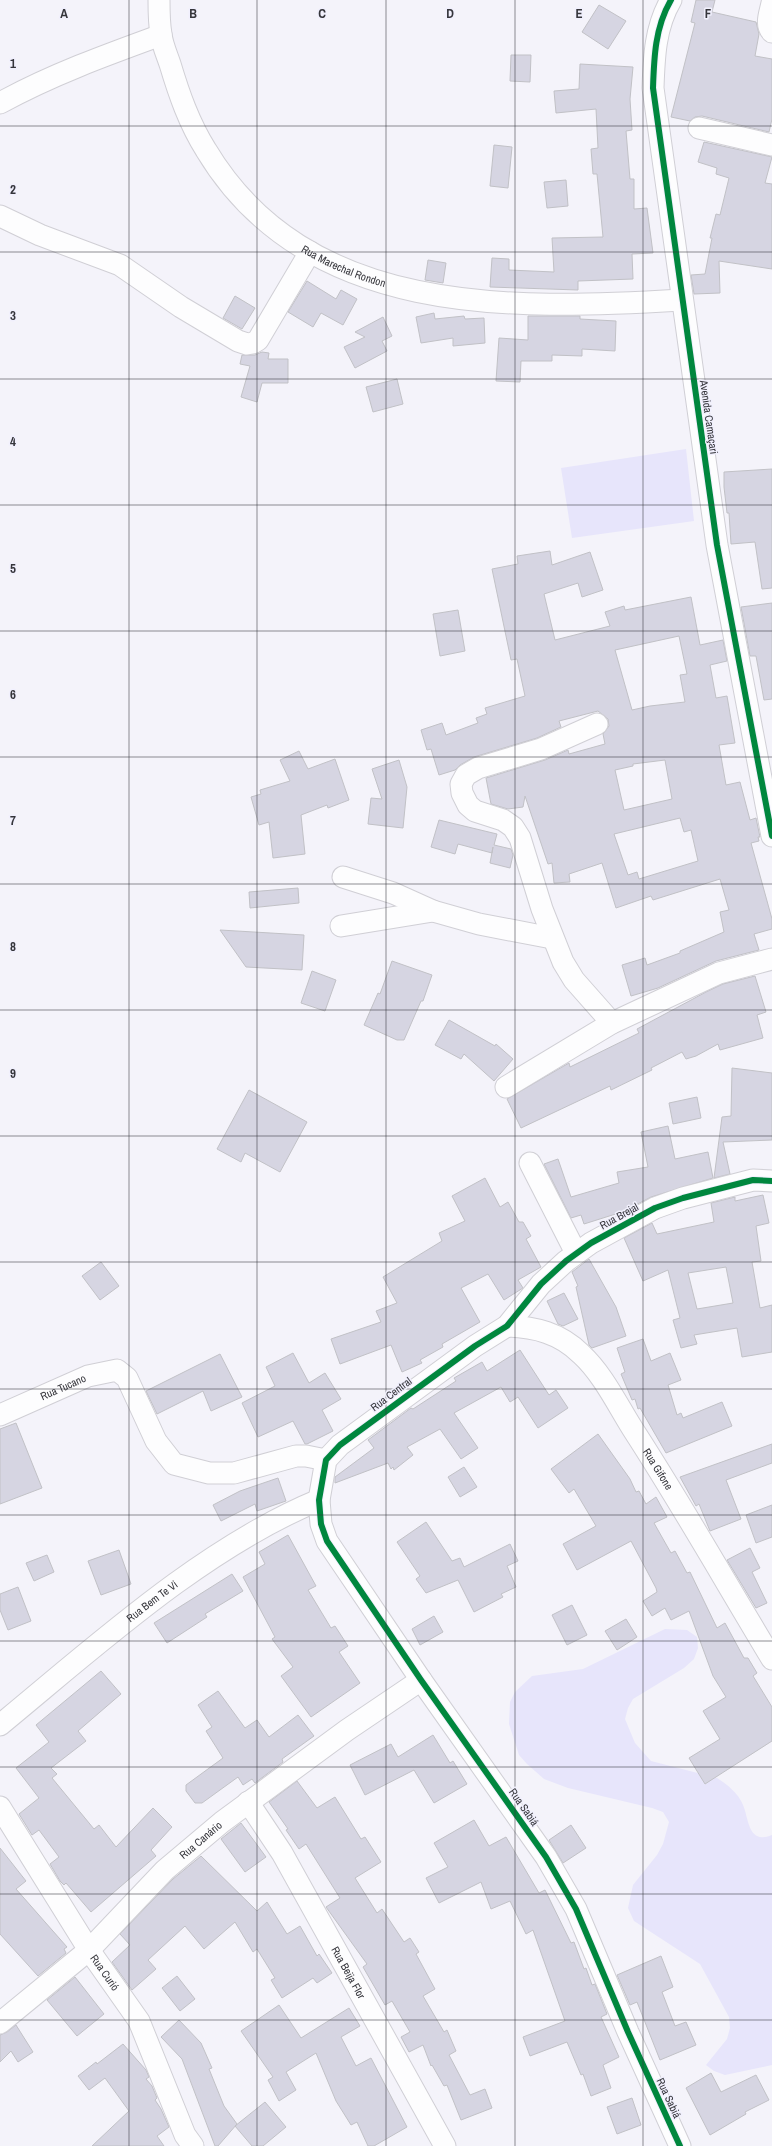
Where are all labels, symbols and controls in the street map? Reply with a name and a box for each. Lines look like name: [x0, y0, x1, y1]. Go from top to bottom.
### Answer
text: A: [60, 5, 68, 22]
text: B: [189, 5, 197, 22]
text: C: [318, 5, 326, 22]
text: D: [446, 5, 454, 22]
text: E: [575, 5, 583, 22]
text: F: [705, 5, 712, 22]
text: 1: [10, 55, 16, 72]
text: 2: [10, 181, 16, 198]
street label: Rua Marechal Rondon: [299, 242, 387, 290]
text: 3: [10, 307, 16, 324]
street label: Avenida Camaçari: [697, 378, 721, 455]
text: 4: [10, 433, 16, 450]
text: 5: [10, 560, 16, 577]
text: 6: [10, 686, 16, 703]
text: 7: [10, 812, 16, 829]
text: 8: [10, 938, 16, 955]
text: 9: [10, 1065, 16, 1082]
street label: Rua Brejal: [597, 1200, 641, 1232]
street label: Rua Tucano: [38, 1371, 88, 1403]
street label: Rua Central: [368, 1374, 414, 1414]
street label: Rua Gifone: [640, 1446, 676, 1492]
street label: Rua Bem Te Vi: [124, 1577, 180, 1625]
street label: Rua Sabiá: [506, 1786, 542, 1828]
street label: Rua Canário: [176, 1818, 225, 1862]
street label: Rua Beija Flor: [328, 1944, 369, 2001]
street label: Rua Curió: [87, 1952, 122, 1993]
street label: Rua Sabiá: [654, 2076, 684, 2120]

